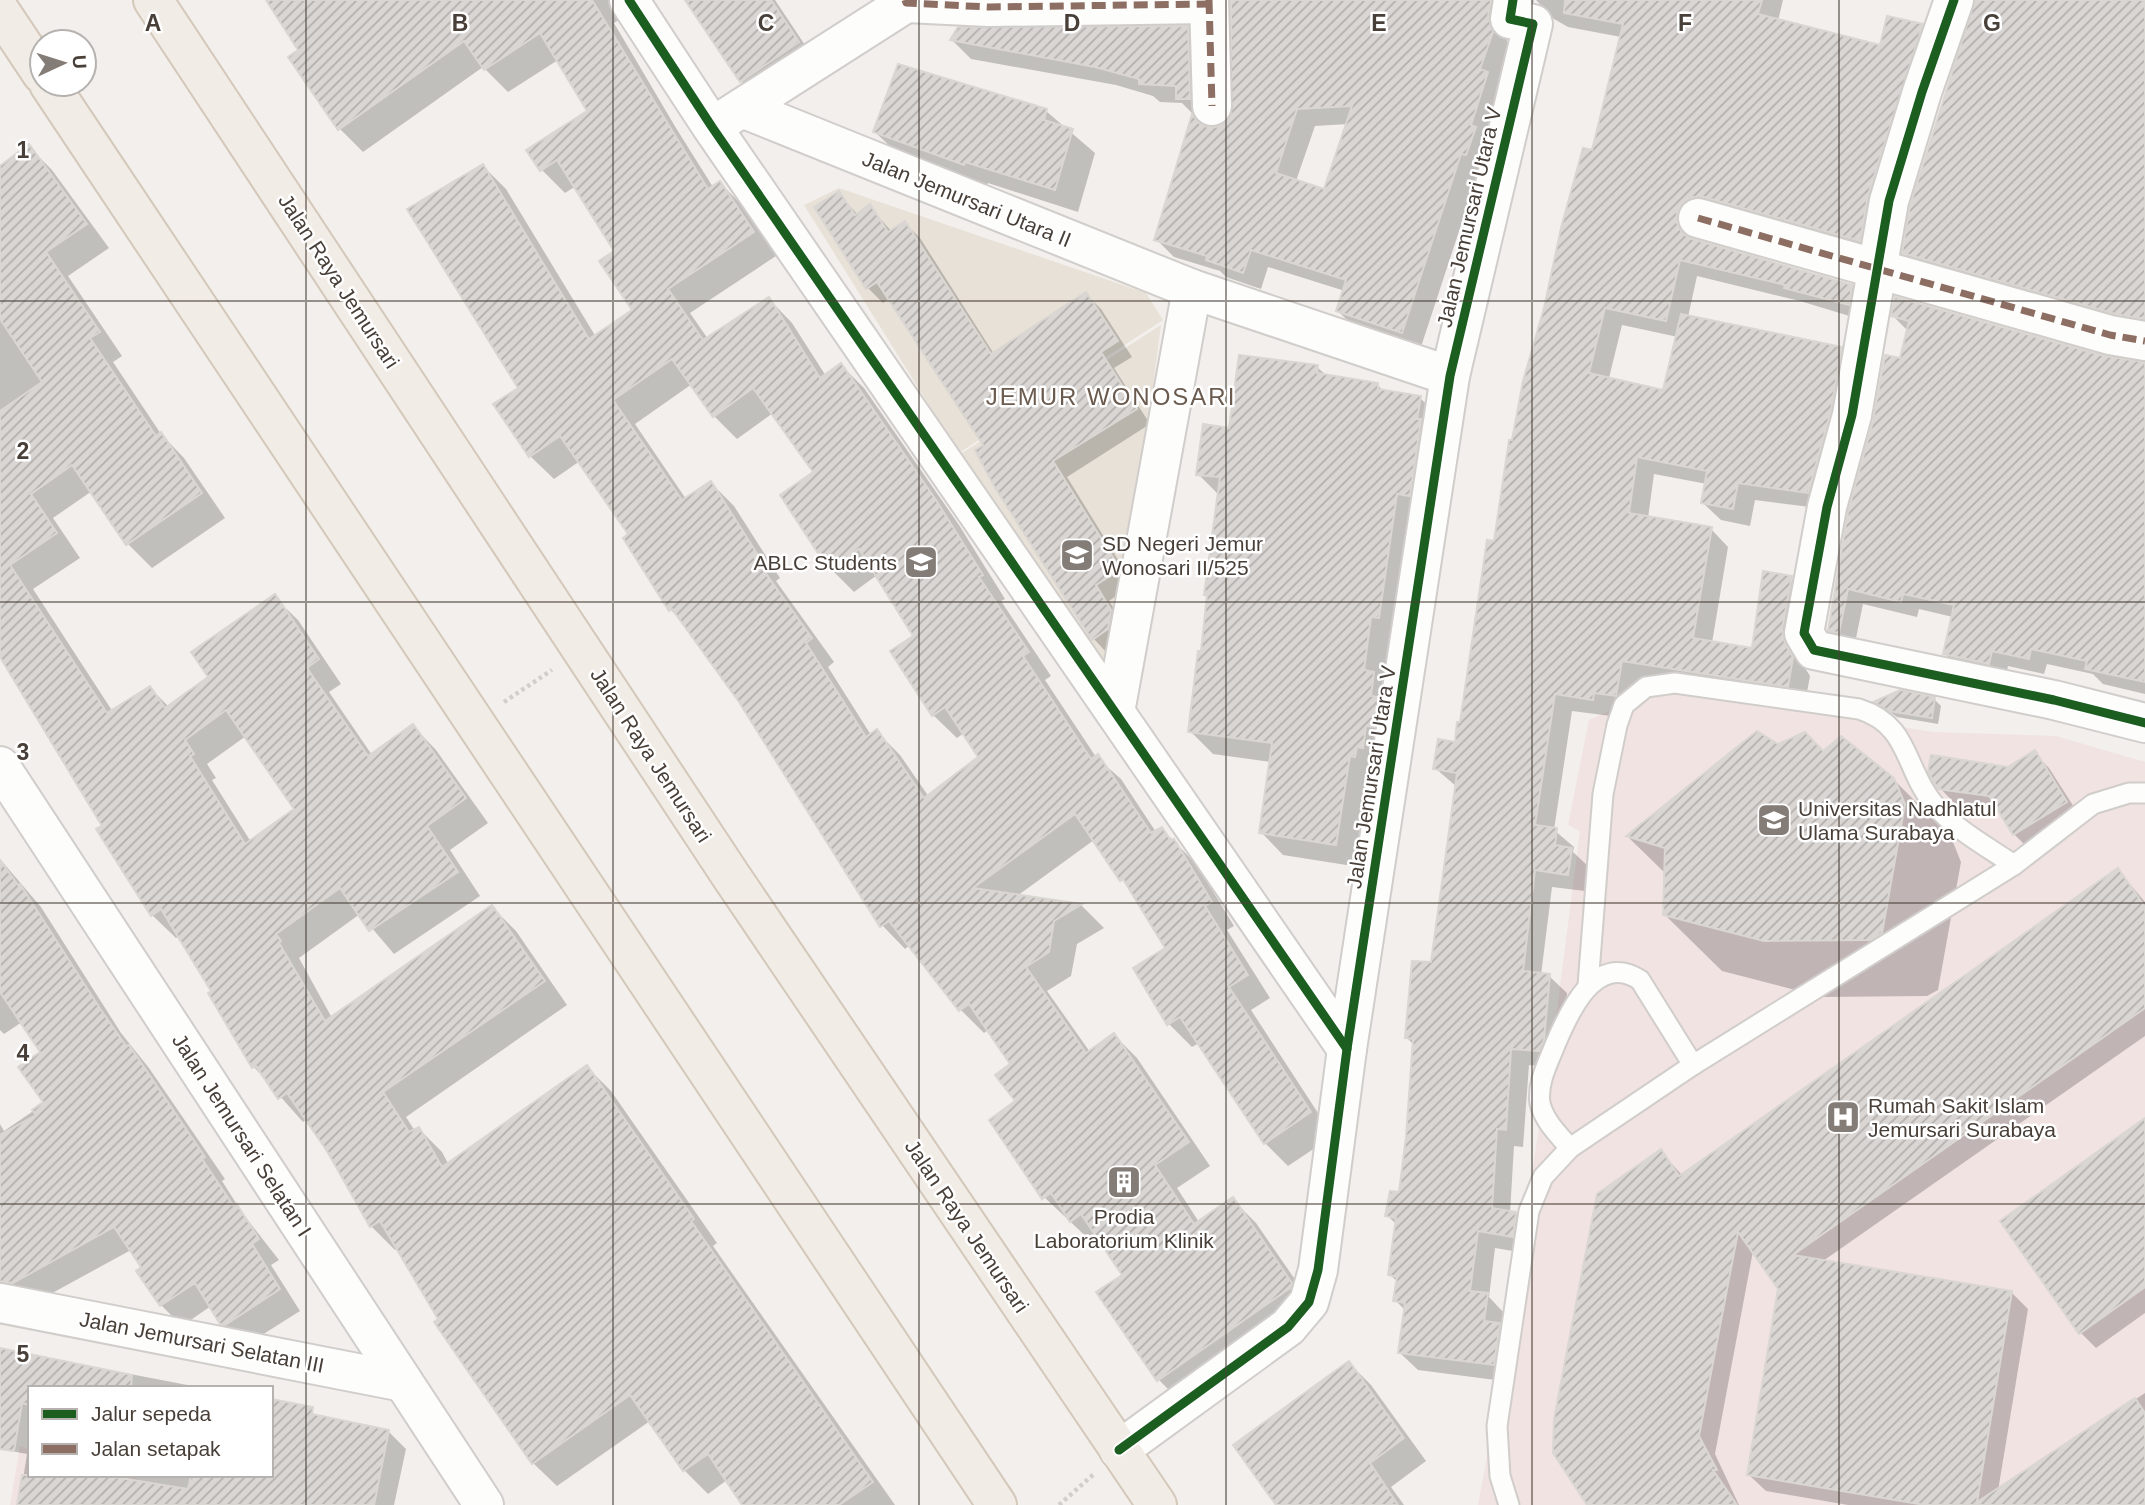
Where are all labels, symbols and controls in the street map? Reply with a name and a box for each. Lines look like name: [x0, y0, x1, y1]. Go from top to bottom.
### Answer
text: A: [145, 10, 161, 36]
text: B: [452, 10, 468, 36]
text: C: [758, 10, 774, 36]
text: D: [1064, 10, 1080, 36]
text: E: [1371, 10, 1387, 36]
text: F: [1678, 10, 1692, 36]
text: G: [1983, 10, 2001, 36]
north arrow: [28, 28, 98, 98]
text: U: [69, 54, 90, 69]
street label: Jalan Jemursari Utara V: [1432, 105, 1506, 329]
text: 1: [17, 137, 30, 163]
street label: Jalan Jemursari Utara II: [859, 147, 1075, 251]
street label: Jalan Raya Jemursari: [274, 190, 404, 372]
district label: JEMUR WONOSARI: [986, 383, 1236, 410]
text: 2: [17, 438, 29, 464]
place label: SD Negeri Jemur Wonosari II/525: [1102, 532, 1263, 579]
school or university icon: SD Negeri Jemur Wonosari II/525: [1058, 536, 1096, 574]
school or university icon: ABLC Students: [902, 543, 940, 581]
place label: ABLC Students: [753, 551, 897, 574]
street label: Jalan Raya Jemursari: [586, 664, 716, 846]
street label: Jalan Jemursari Utara V: [1342, 664, 1400, 890]
text: 3: [17, 739, 29, 765]
place label: Universitas Nadhlatul Ulama Surabaya: [1798, 797, 1996, 844]
school or university icon: Universitas Nadhlatul Ulama Surabaya: [1755, 801, 1793, 839]
street label: Jalan Jemursari Selatan I: [168, 1029, 316, 1241]
text: 4: [17, 1040, 30, 1066]
place label: Rumah Sakit Islam Jemursari Surabaya: [1868, 1094, 2056, 1141]
hospital icon: Rumah Sakit Islam Jemursari Surabaya: [1824, 1098, 1862, 1136]
street label: Jalan Raya Jemursari: [901, 1135, 1033, 1317]
building icon: Prodia Laboratorium Klinik: [1105, 1163, 1143, 1201]
place label: Prodia Laboratorium Klinik: [1034, 1205, 1214, 1252]
street label: Jalan Jemursari Selatan III: [78, 1307, 326, 1377]
text: 5: [17, 1341, 30, 1367]
legend: [28, 1386, 273, 1477]
text: Jalur sepeda: [91, 1402, 212, 1425]
text: Jalan setapak: [91, 1437, 221, 1460]

